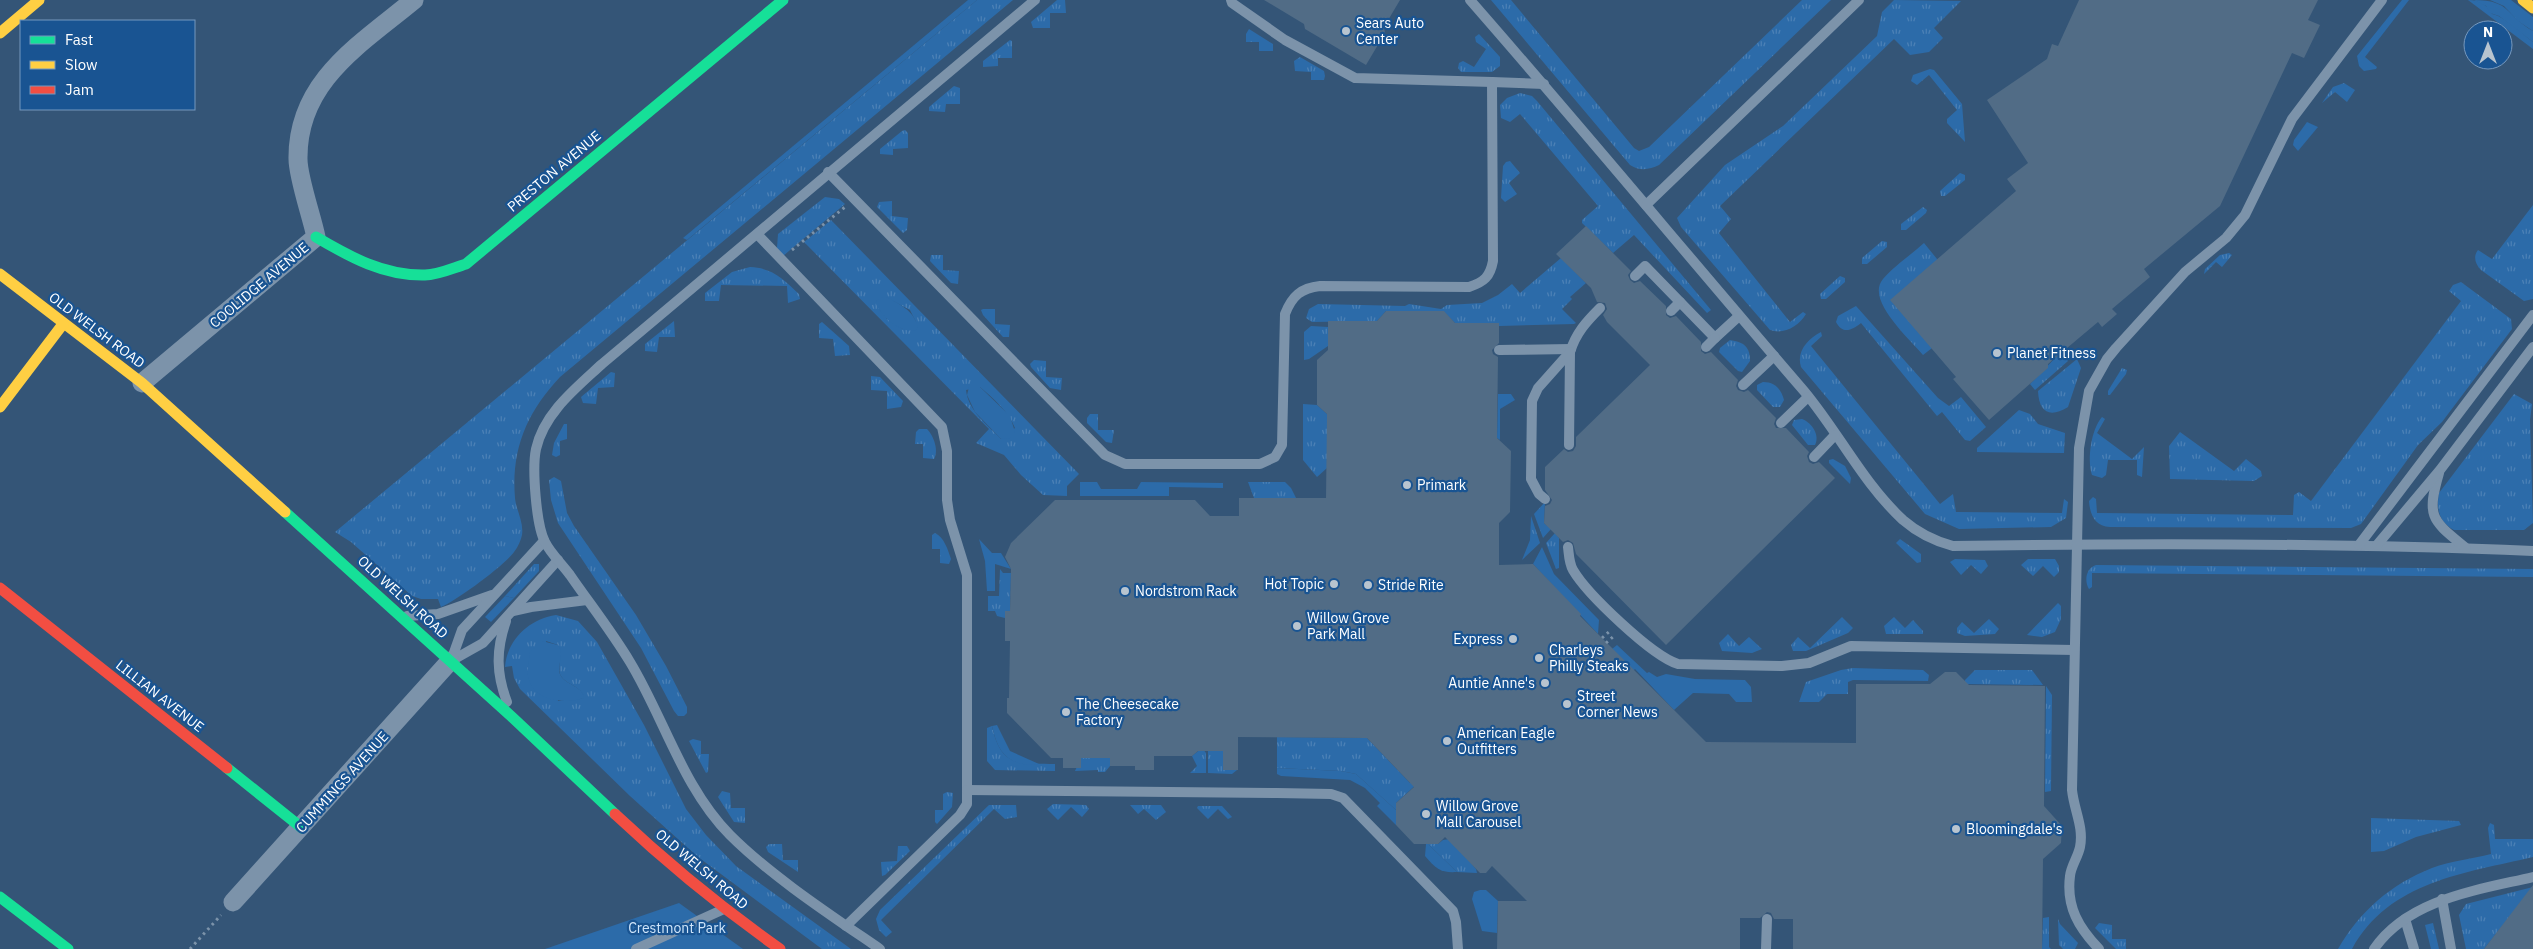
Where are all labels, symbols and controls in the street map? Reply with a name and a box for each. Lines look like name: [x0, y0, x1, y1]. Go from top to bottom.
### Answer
place label: Sears Auto Center: [1356, 14, 1424, 48]
legend: [20, 20, 195, 110]
north arrow: [2463, 20, 2513, 70]
text: N: [2483, 23, 2493, 41]
marker: Sears Auto Center: [1340, 25, 1352, 37]
text: Fast: [65, 30, 93, 49]
text: Slow: [65, 55, 98, 74]
text: Jam: [65, 80, 94, 99]
street label: PRESTON AVENUE: [503, 126, 605, 216]
street label: COOLIDGE AVENUE: [206, 238, 312, 332]
street label: OLD WELSH ROAD: [45, 288, 149, 372]
place label: Planet Fitness: [2007, 344, 2096, 362]
marker: Planet Fitness: [1991, 347, 2003, 359]
place label: Primark: [1417, 476, 1467, 494]
marker: Primark: [1401, 479, 1413, 491]
street label: OLD WELSH ROAD: [354, 552, 452, 642]
place label: Hot Topic: [1264, 575, 1324, 593]
place label: Stride Rite: [1378, 576, 1444, 594]
marker: Hot Topic: [1328, 578, 1340, 590]
marker: Stride Rite: [1362, 579, 1374, 591]
place label: Nordstrom Rack: [1135, 582, 1237, 600]
marker: Nordstrom Rack: [1119, 585, 1131, 597]
place label: Willow Grove Park Mall: [1307, 609, 1390, 643]
marker: Willow Grove Park Mall: [1291, 620, 1303, 632]
place label: Express: [1453, 630, 1503, 648]
marker: Express: [1507, 633, 1519, 645]
place label: Charleys Philly Steaks: [1549, 641, 1629, 675]
marker: Charleys Philly Steaks: [1533, 652, 1545, 664]
street label: LILLIAN AVENUE: [112, 656, 208, 736]
place label: Auntie Anne's: [1448, 674, 1535, 692]
marker: Auntie Anne's: [1539, 677, 1551, 689]
place label: Street Corner News: [1577, 687, 1658, 721]
place label: The Cheesecake Factory: [1076, 695, 1179, 729]
marker: Street Corner News: [1561, 698, 1573, 710]
marker: The Cheesecake Factory: [1060, 706, 1072, 718]
place label: American Eagle Outfitters: [1457, 724, 1555, 758]
street label: CUMMINGS AVENUE: [292, 728, 392, 836]
marker: American Eagle Outfitters: [1441, 735, 1453, 747]
place label: Willow Grove Mall Carousel: [1436, 797, 1521, 831]
marker: Willow Grove Mall Carousel: [1420, 808, 1432, 820]
place label: Bloomingdale's: [1966, 820, 2063, 838]
marker: Bloomingdale's: [1950, 823, 1962, 835]
street label: OLD WELSH ROAD: [652, 825, 752, 913]
park label: Crestmont Park: [628, 919, 726, 937]

